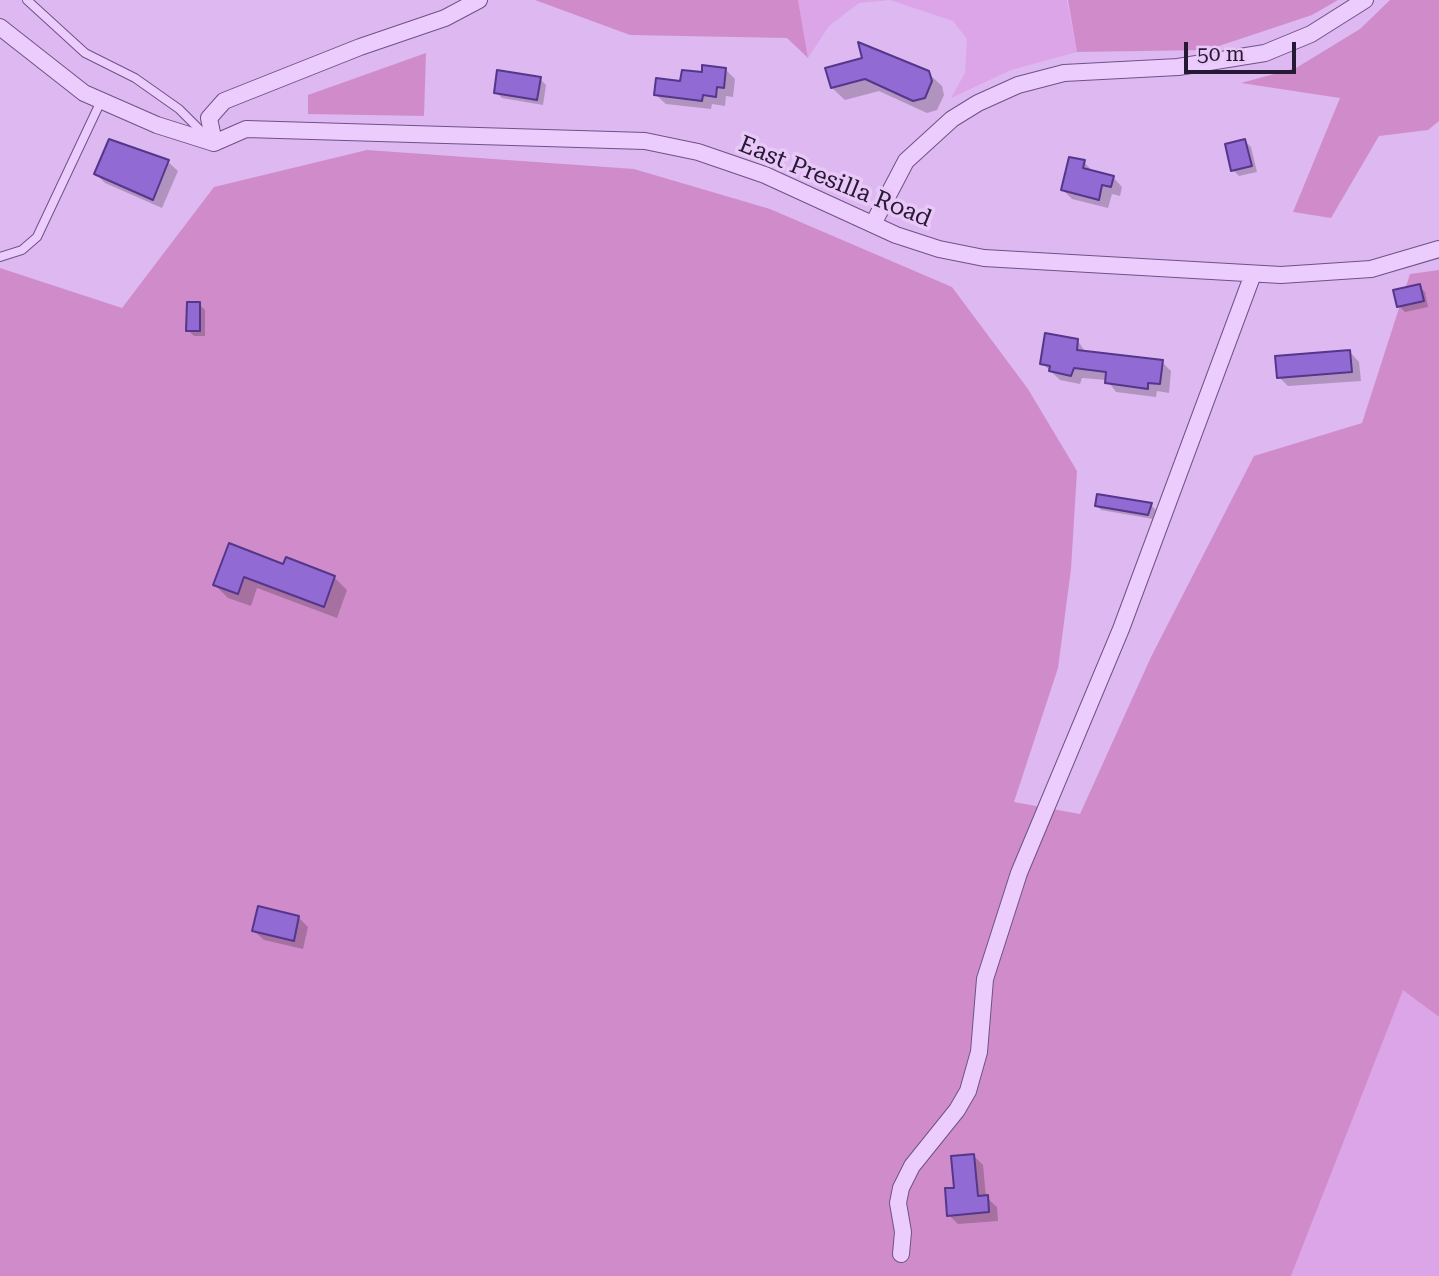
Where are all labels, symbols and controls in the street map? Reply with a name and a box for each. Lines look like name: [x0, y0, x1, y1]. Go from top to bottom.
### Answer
scale bar: [1187, 28, 1299, 72]
text: 50 m: [1197, 42, 1245, 66]
street label: East Presilla Road: [734, 130, 936, 234]

